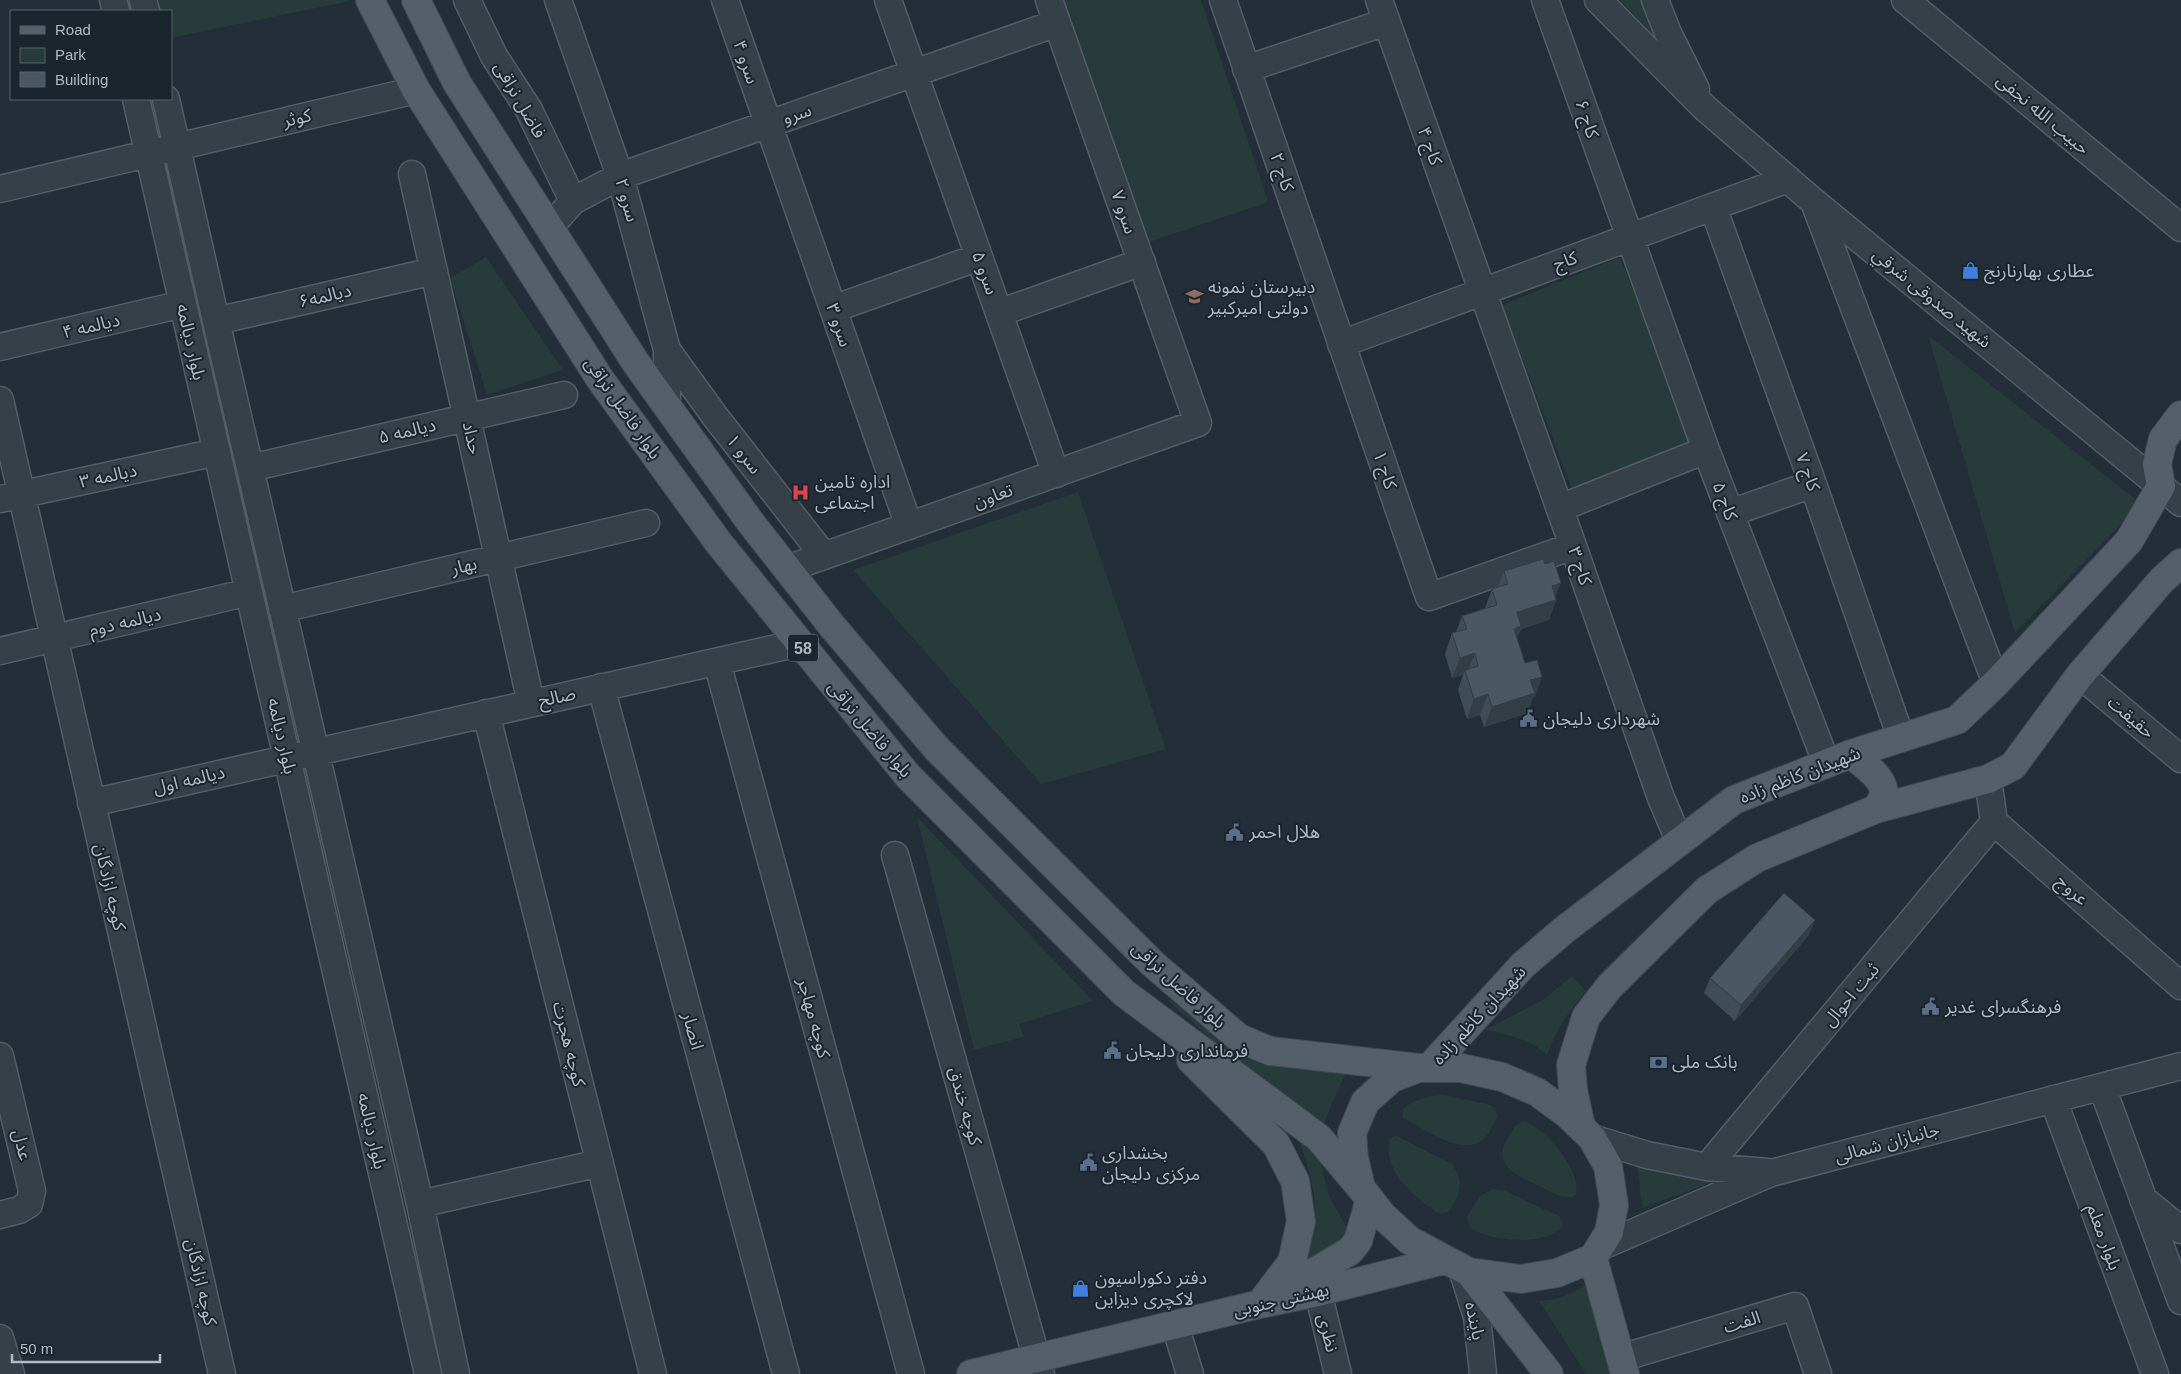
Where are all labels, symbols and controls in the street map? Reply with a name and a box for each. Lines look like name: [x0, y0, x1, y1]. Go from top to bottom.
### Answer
legend: [10, 10, 172, 100]
text: Road: [55, 21, 91, 38]
street label: سرو ۴: [728, 38, 763, 87]
text: Park: [55, 46, 86, 63]
street label: فاضل نراقی: [489, 58, 550, 142]
street label: حبیب الله نجفی: [1992, 69, 2093, 159]
text: Building: [55, 71, 108, 88]
street label: کاج ۶: [1568, 97, 1603, 142]
street label: سرو: [780, 100, 814, 129]
street label: کوثر: [280, 105, 314, 132]
street label: کاج ۴: [1411, 124, 1446, 170]
street label: کاج ۲: [1263, 150, 1298, 195]
street label: سرو ۲: [610, 176, 643, 224]
street label: سرو ۷: [1106, 188, 1141, 237]
street label: شهید صدوقی شرقي: [1867, 244, 1995, 354]
street label: کاج: [1550, 247, 1581, 277]
street label: سرو ۵: [967, 249, 1002, 298]
shop icon: عطاری بهارنارنج: [1960, 261, 1980, 281]
place label: عطاری بهارنارنج: [1984, 261, 2094, 284]
place label: دبیرستان نمونه دولتی امیرکبیر: [1207, 277, 1315, 319]
street label: دیالمه۶: [297, 280, 353, 312]
school or university icon: دبیرستان نمونه دولتی امیرکبیر: [1184, 287, 1204, 307]
street label: سرو ۳: [821, 301, 856, 350]
street label: بلوار دیالمه: [172, 302, 209, 382]
street label: دیالمه ۴: [60, 310, 122, 342]
street label: بلوار فاضل نراقی: [580, 353, 665, 463]
street label: دیالمه ۵: [376, 415, 438, 447]
street label: حداد: [459, 420, 485, 456]
street label: سرو ۱: [722, 430, 766, 478]
street label: کاج ۱: [1366, 448, 1401, 493]
street label: کاج ۷: [1789, 450, 1824, 496]
street label: دیالمه ۳: [77, 460, 139, 492]
place label: اداره تامین اجتماعی: [815, 472, 890, 514]
street label: کاج ۵: [1706, 479, 1742, 525]
street label: تعاون: [971, 480, 1016, 513]
hospital icon: اداره تامین اجتماعی: [791, 482, 811, 502]
street label: کاج ۳: [1561, 544, 1596, 589]
street label: بهار: [448, 553, 479, 580]
street label: دیالمه دوم: [87, 604, 164, 644]
road number: 58: [788, 634, 818, 661]
street label: بلوار فاضل نراقی: [823, 677, 916, 782]
street label: صالح: [536, 683, 578, 714]
street label: حقیقت: [2104, 692, 2158, 742]
street label: بلوار دیالمه: [263, 696, 300, 776]
public building icon: شهرداری دلیجان: [1519, 709, 1539, 729]
place label: شهرداری دلیجان: [1543, 709, 1660, 730]
street label: شهیدان کاظم زاده: [1737, 743, 1864, 810]
street label: دیالمه اول: [151, 762, 227, 799]
public building icon: هلال احمر: [1225, 822, 1245, 842]
place label: هلال احمر: [1248, 822, 1320, 843]
street label: کوچه ازادگان: [89, 842, 130, 933]
street label: عروج: [2050, 871, 2092, 912]
street label: بلوار فاضل نراقی: [1127, 938, 1230, 1033]
street label: ثبت احوال: [1819, 959, 1884, 1031]
street label: شهیدان کاظم زاده: [1428, 962, 1532, 1070]
street label: کوچه مهاجر: [792, 975, 834, 1061]
public building icon: فرهنگسرای غدیر: [1921, 997, 1941, 1017]
place label: فرهنگسرای غدیر: [1944, 997, 2061, 1018]
street label: کوچه هجرت: [548, 999, 589, 1089]
street label: انصار: [677, 1009, 708, 1052]
public building icon: فرمانداری دلیجان: [1102, 1041, 1122, 1061]
place label: فرمانداری دلیجان: [1126, 1041, 1248, 1062]
bank icon: بانک ملی: [1648, 1052, 1668, 1072]
place label: بانک ملی: [1672, 1052, 1738, 1073]
street label: کوچه خندق: [943, 1065, 986, 1148]
street label: بلوار دیالمه: [353, 1091, 390, 1171]
street label: جانبازان شمالی: [1832, 1119, 1942, 1168]
street label: عدل: [8, 1127, 35, 1163]
place label: بخشداری مرکزی دلیجان: [1102, 1143, 1200, 1185]
public building icon: بخشداری مرکزی دلیجان: [1078, 1153, 1098, 1173]
street label: بلوار معلم: [2080, 1201, 2125, 1274]
street label: کوچه ازادگان: [180, 1237, 221, 1328]
place label: دفتر دکوراسیون لاکچری دیزاین: [1095, 1268, 1207, 1310]
shop icon: دفتر دکوراسیون لاکچری دیزاین: [1071, 1278, 1091, 1298]
street label: بهشتی جنوبی: [1231, 1279, 1331, 1322]
street label: پاینده: [1460, 1300, 1489, 1342]
street label: الفت: [1721, 1307, 1763, 1337]
street label: نظری: [1313, 1312, 1342, 1354]
scale bar: [12, 1332, 160, 1364]
text: 50 m: [20, 1340, 53, 1357]

